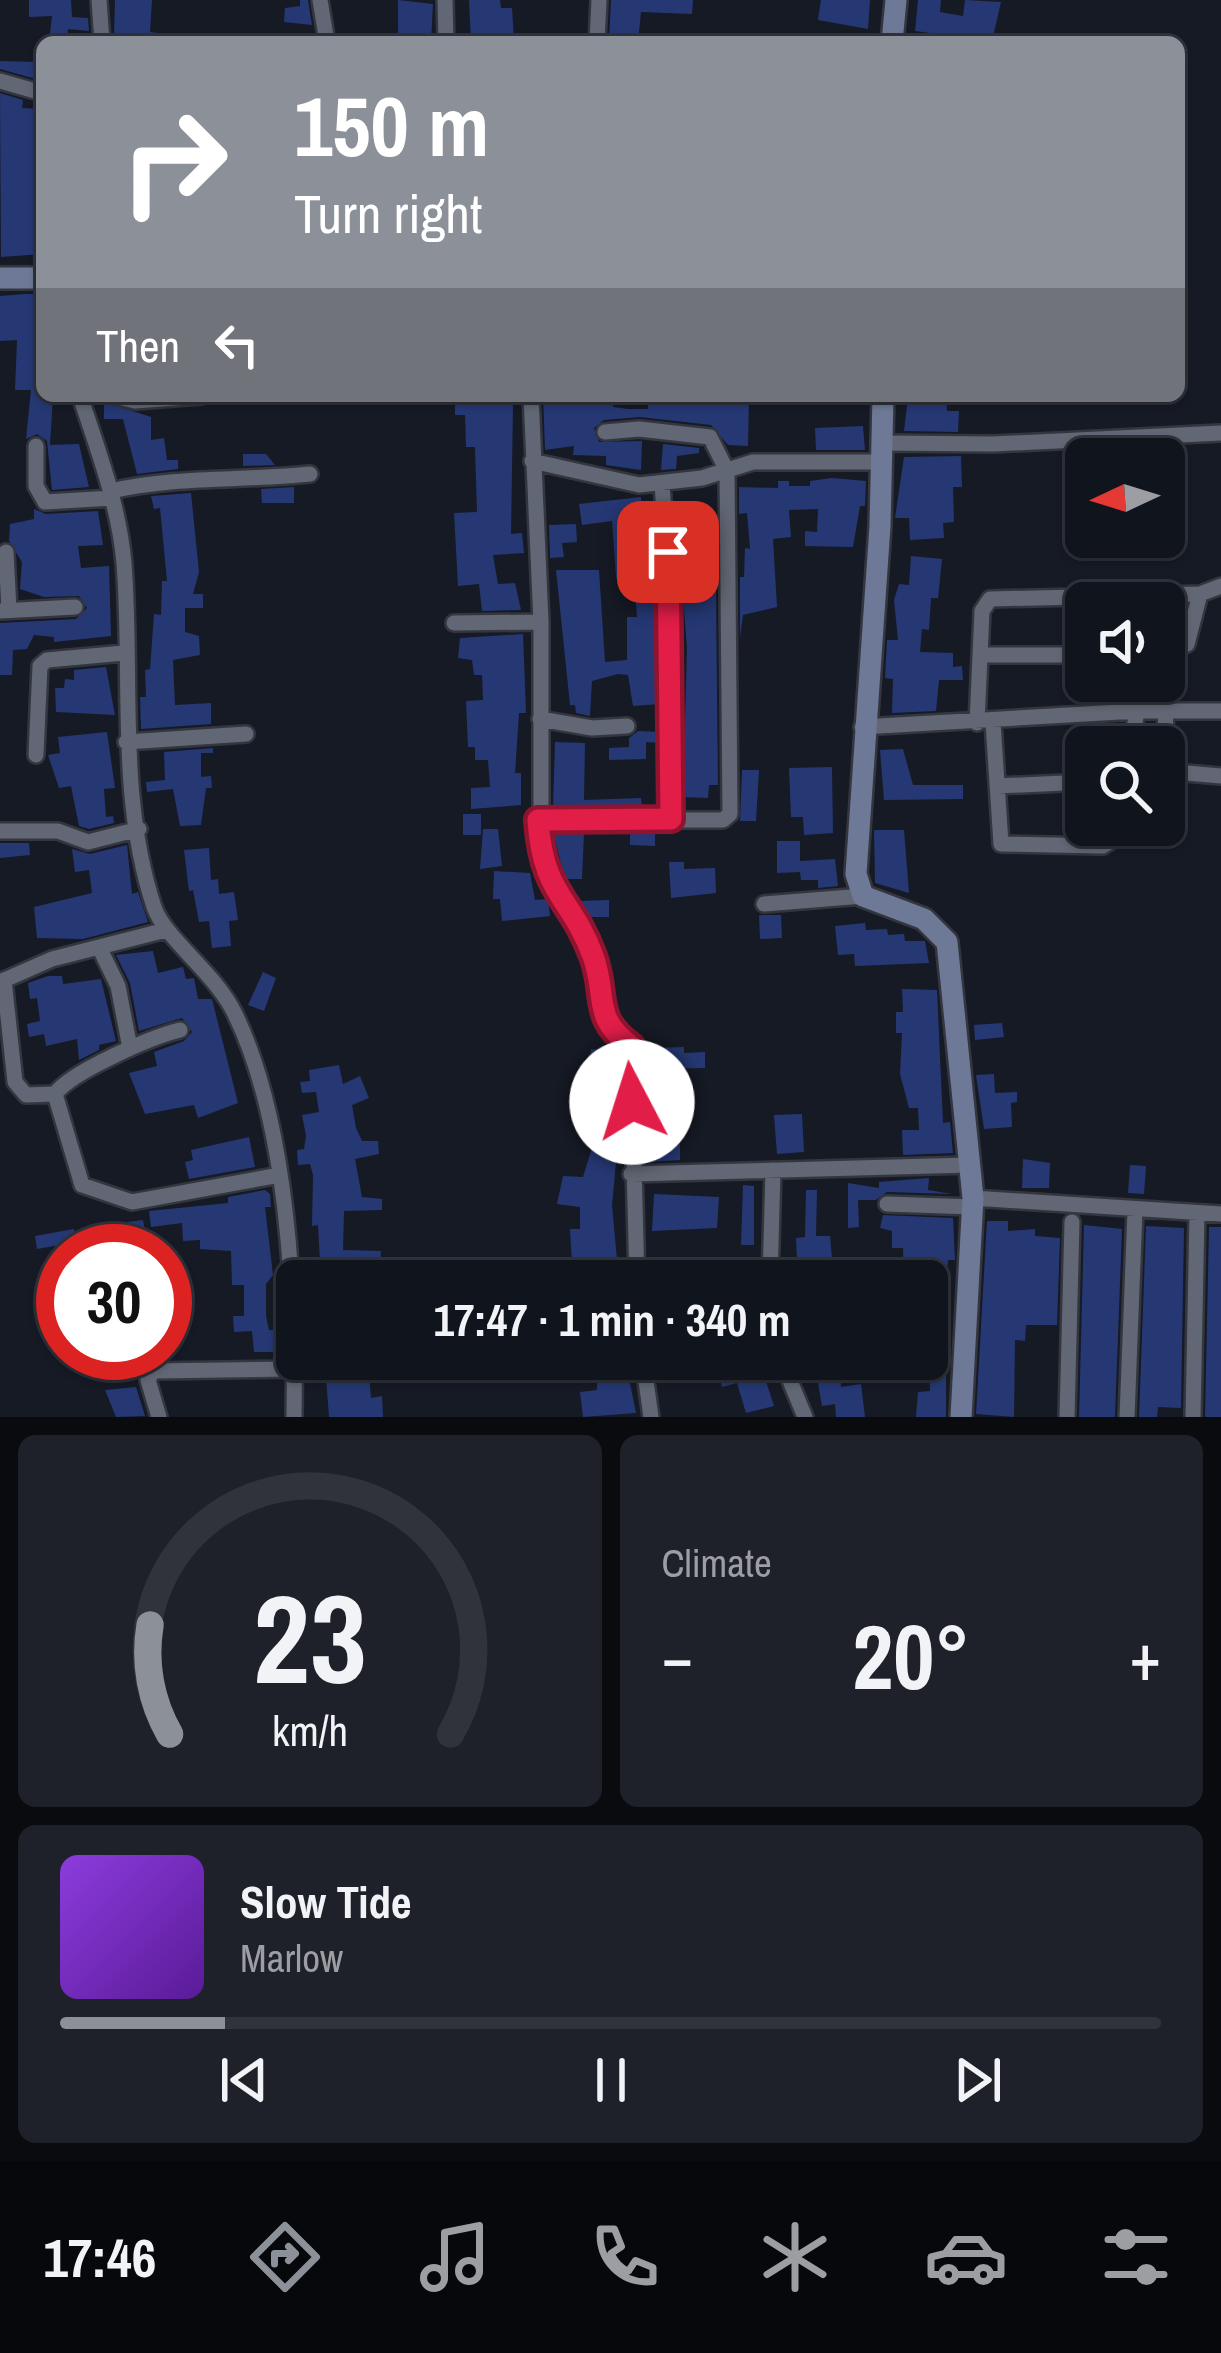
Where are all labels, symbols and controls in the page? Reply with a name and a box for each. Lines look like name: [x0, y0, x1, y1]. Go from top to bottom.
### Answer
text: 150 m: [294, 69, 489, 182]
icon: right: [96, 84, 252, 240]
text: Turn right: [294, 177, 482, 250]
icon: left: [204, 312, 270, 378]
text: Then: [96, 315, 180, 376]
north arrow: [1065, 438, 1185, 558]
map controls: [1065, 438, 1185, 846]
pin: [617, 501, 719, 603]
icon: arrive: [635, 519, 701, 585]
button: sound: [1065, 582, 1185, 702]
button: search: [1065, 726, 1185, 846]
position arrow: [569, 1039, 695, 1165]
speed limit sign: 30: [36, 1224, 192, 1380]
text: 17:47 · 1 min · 340 m: [434, 1289, 790, 1350]
text: Climate: [662, 1537, 772, 1589]
text: 23: [253, 1554, 367, 1722]
text: 20°: [852, 1596, 970, 1717]
text: −: [662, 1612, 693, 1701]
text: +: [1129, 1612, 1161, 1701]
text: km/h: [272, 1702, 348, 1759]
text: Slow Tide: [240, 1871, 412, 1932]
text: Marlow: [240, 1932, 343, 1984]
icon: previous: [211, 2047, 277, 2113]
icon: pause: [578, 2047, 644, 2113]
icon: next: [945, 2047, 1011, 2113]
icon: directions: [243, 2215, 327, 2299]
icon: music: [413, 2215, 497, 2299]
icon: phone: [583, 2215, 667, 2299]
icon: climate: [753, 2215, 837, 2299]
icon: car: [924, 2215, 1008, 2299]
icon: filters: [1094, 2215, 1178, 2299]
text: 17:46: [43, 2221, 156, 2294]

